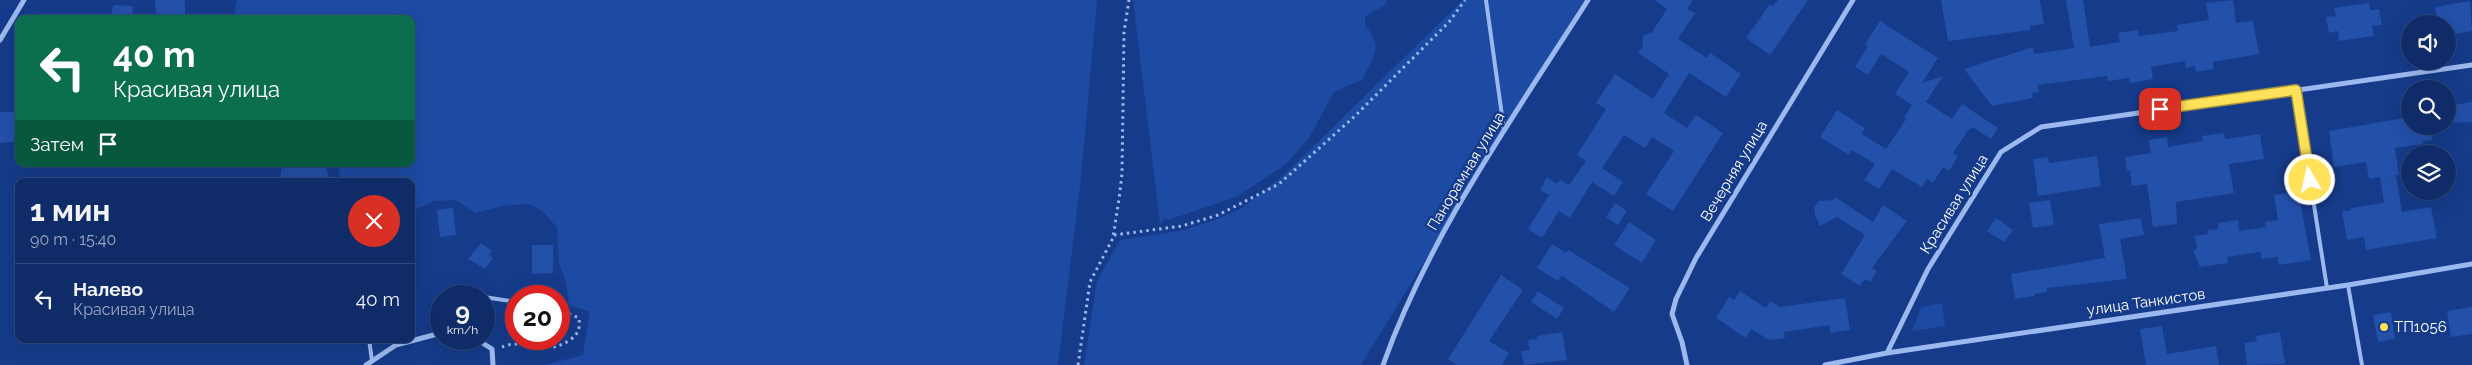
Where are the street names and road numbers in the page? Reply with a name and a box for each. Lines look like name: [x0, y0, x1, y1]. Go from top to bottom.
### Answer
street label: Панорамная улица: [1424, 108, 1508, 234]
street label: Вечерняя улица: [1697, 117, 1771, 225]
street label: Красивая улица: [1916, 151, 1992, 257]
street label: улица Танкистов: [2086, 285, 2206, 319]

